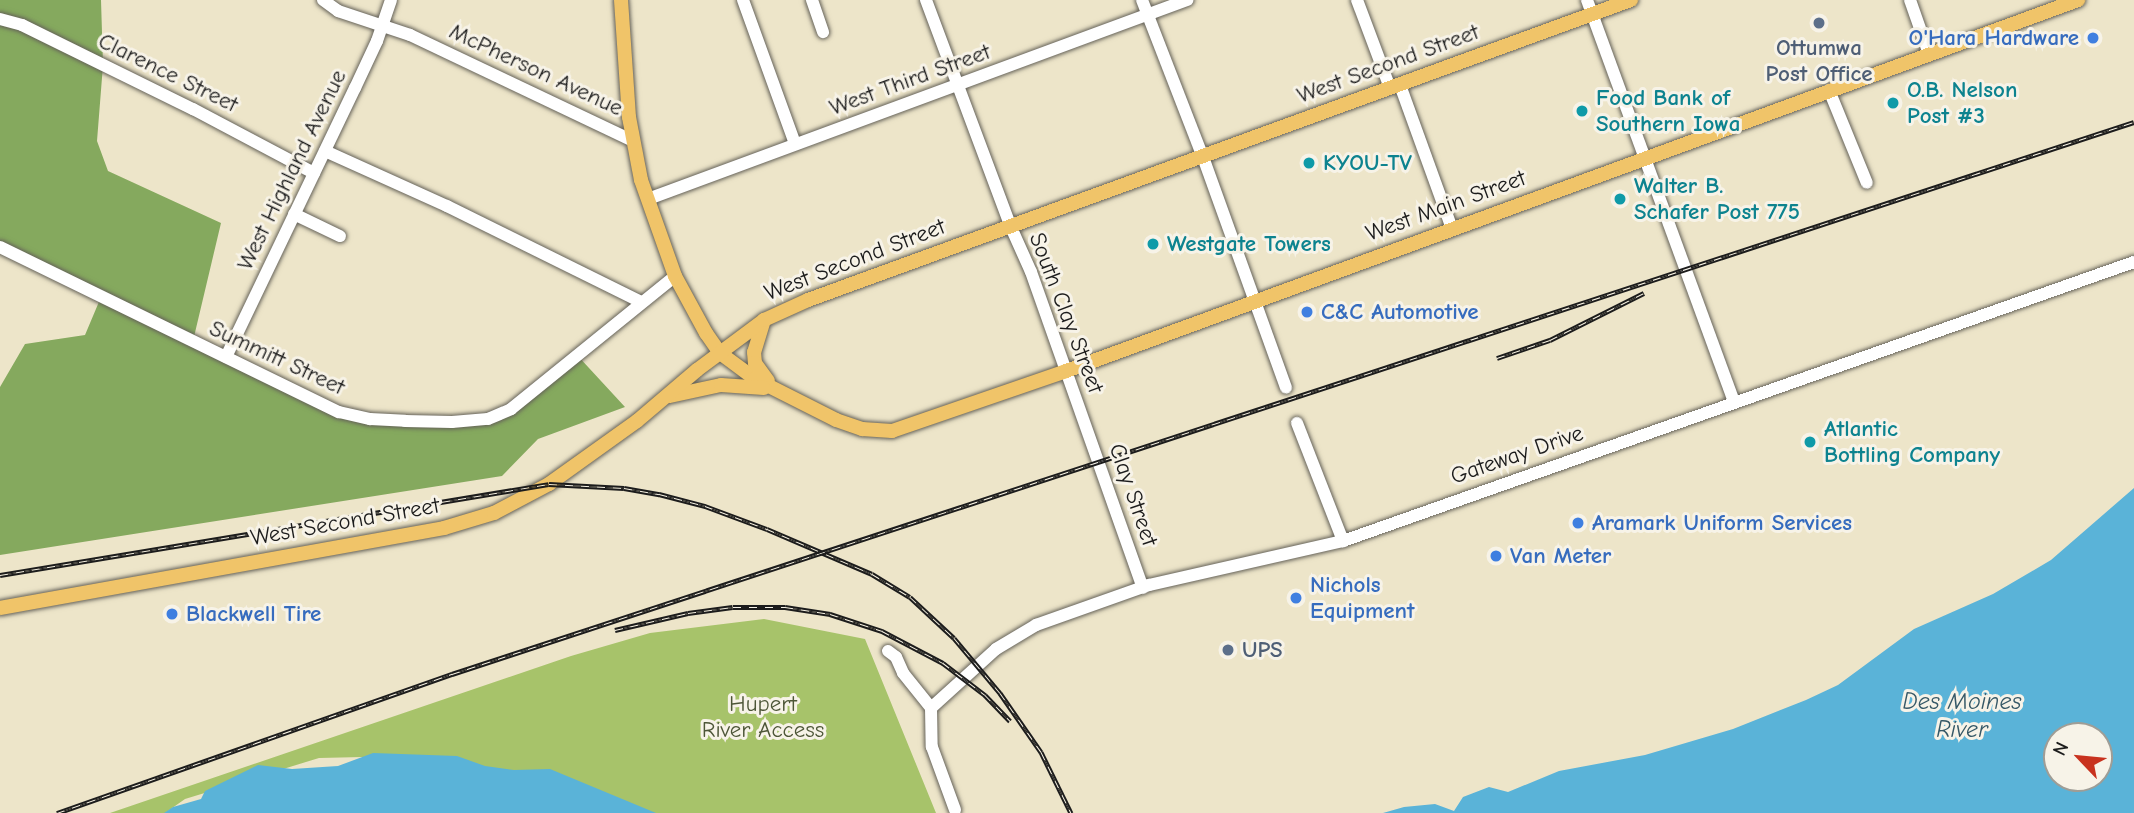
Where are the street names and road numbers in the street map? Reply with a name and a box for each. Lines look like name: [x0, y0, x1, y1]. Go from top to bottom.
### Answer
street label: McPherson Avenue: [445, 18, 627, 122]
street label: West Second Street: [1293, 18, 1483, 110]
street label: Clarence Street: [94, 27, 242, 119]
street label: West Third Street: [826, 38, 994, 122]
street label: West Highland Avenue: [231, 65, 353, 275]
street label: West Main Street: [1362, 164, 1530, 248]
street label: West Second Street: [761, 213, 949, 307]
street label: South Clay Street: [1023, 229, 1109, 397]
street label: Summitt Street: [205, 315, 349, 401]
street label: Gateway Drive: [1447, 419, 1587, 491]
street label: Clay Street: [1103, 440, 1163, 550]
street label: West Second Street: [248, 492, 442, 552]

